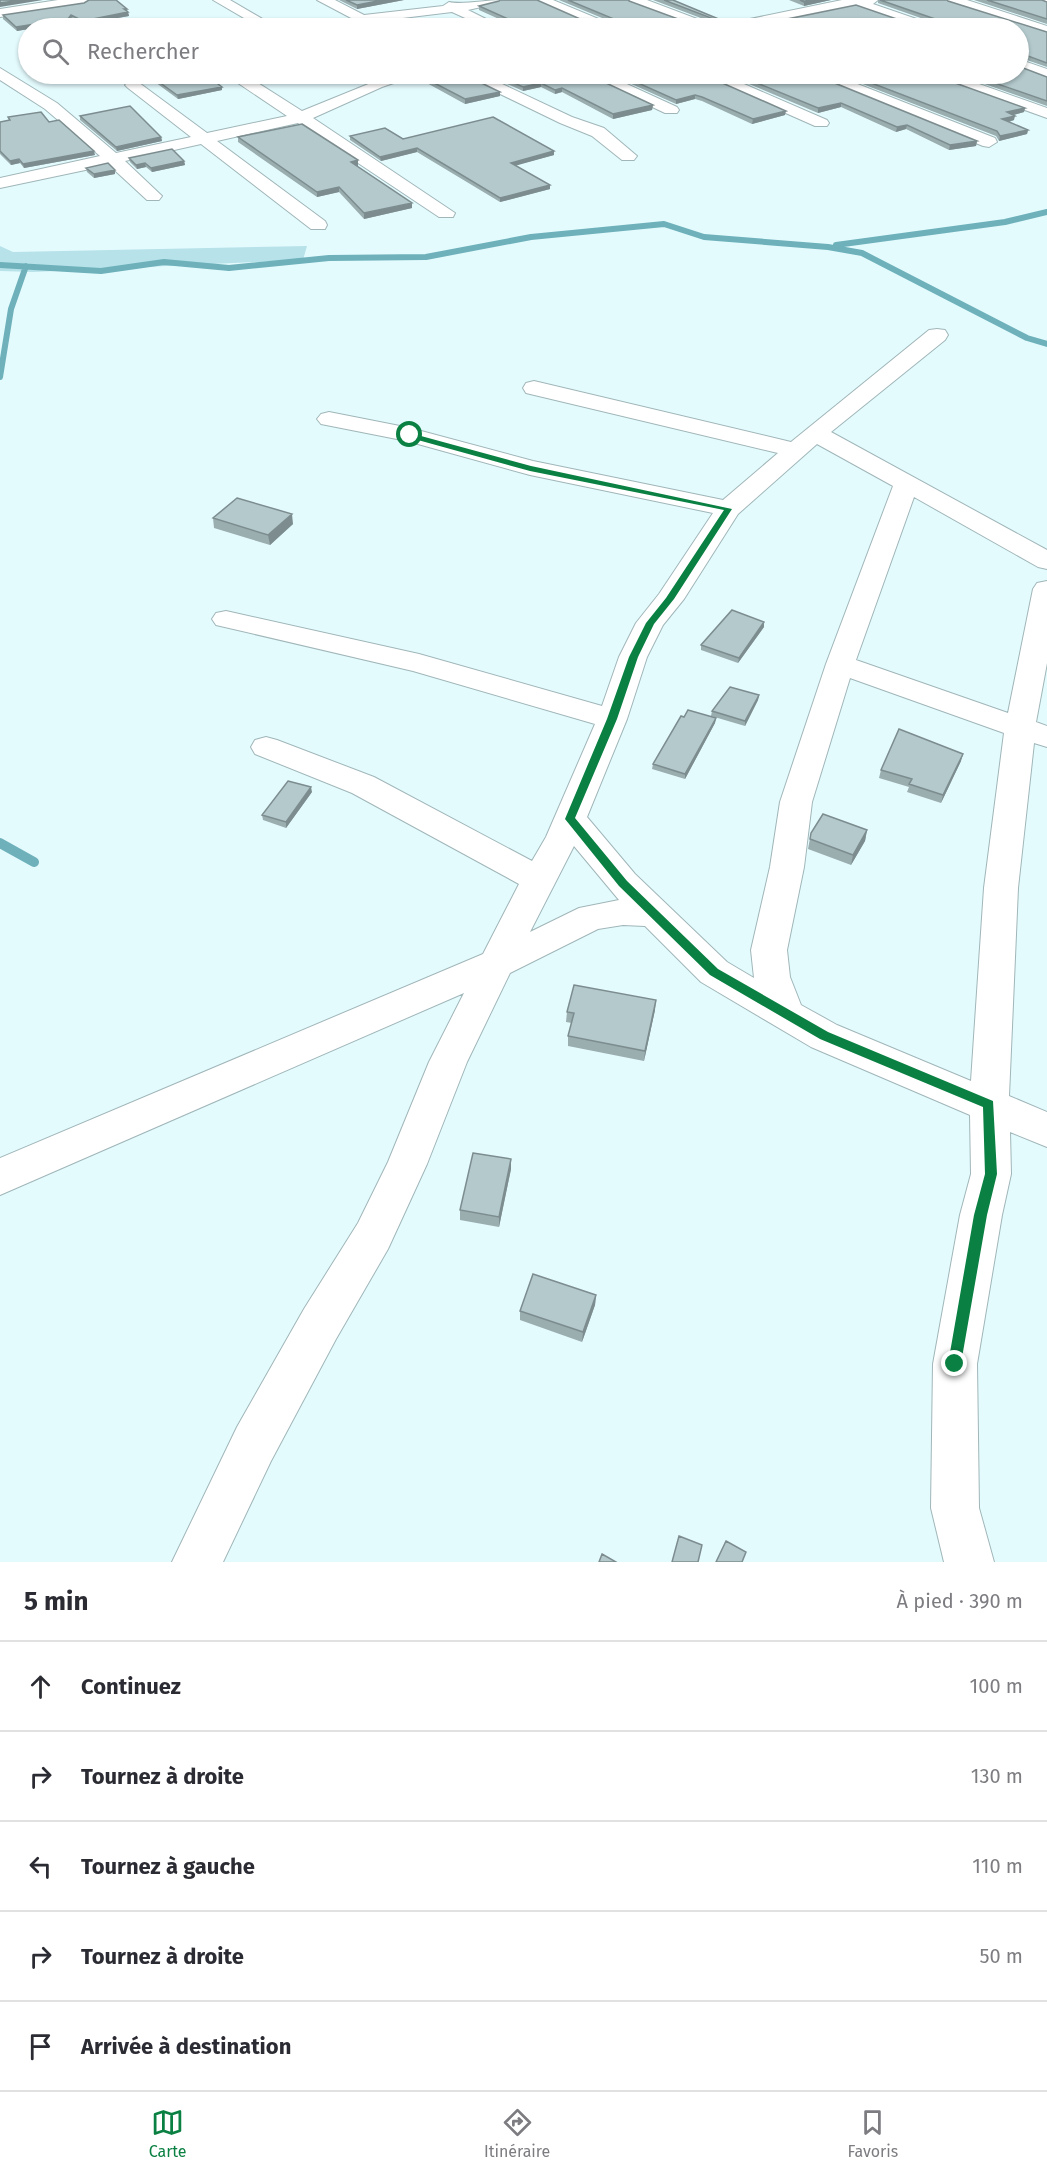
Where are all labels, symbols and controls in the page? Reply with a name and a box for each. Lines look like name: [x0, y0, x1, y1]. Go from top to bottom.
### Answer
search box: [18, 18, 1029, 84]
icon: search: [39, 35, 72, 68]
text: Rechercher: [87, 38, 199, 65]
route start: [396, 421, 422, 447]
route end: [941, 1350, 967, 1376]
text: 5 min: [24, 1586, 88, 1617]
text: À pied · 390 m: [897, 1589, 1023, 1613]
icon: ahead: [24, 1670, 57, 1703]
text: Continuez: [81, 1673, 181, 1700]
text: 100 m: [970, 1674, 1023, 1698]
icon: right: [24, 1760, 57, 1793]
text: Tournez à droite: [81, 1763, 244, 1790]
text: 130 m: [971, 1764, 1023, 1788]
icon: left: [24, 1850, 57, 1883]
text: Tournez à gauche: [81, 1853, 255, 1880]
text: 110 m: [972, 1854, 1023, 1878]
icon: right: [24, 1940, 57, 1973]
text: Tournez à droite: [81, 1943, 244, 1970]
text: 50 m: [979, 1944, 1023, 1968]
icon: arrive: [24, 2030, 57, 2063]
text: Arrivée à destination: [81, 2033, 291, 2060]
tab: Carte: [149, 2106, 187, 2161]
tab: Itinéraire: [484, 2106, 550, 2161]
tab: Favoris: [848, 2106, 898, 2161]

